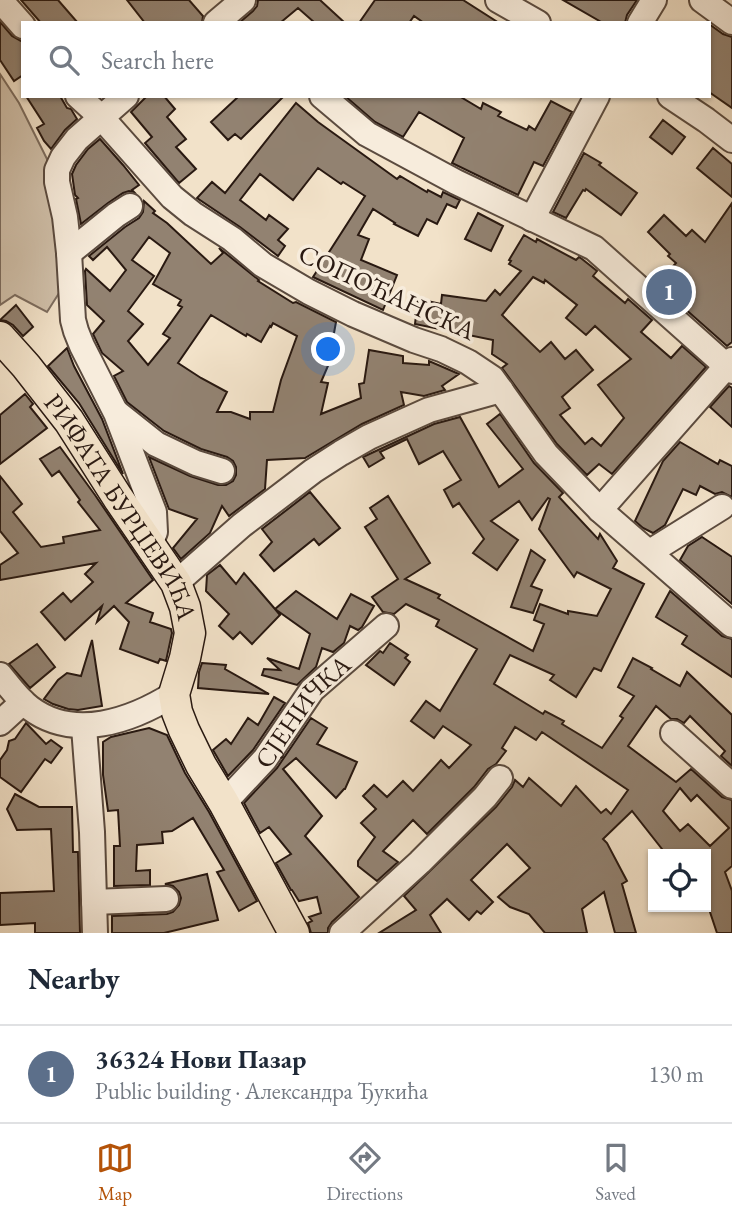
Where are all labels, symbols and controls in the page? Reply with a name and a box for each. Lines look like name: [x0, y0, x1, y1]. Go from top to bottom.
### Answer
search box: [21, 21, 711, 98]
icon: search: [45, 41, 83, 79]
text: Search here: [101, 43, 214, 77]
street label: СОПОЋАНСКА: [293, 236, 482, 348]
pin: 1: [646, 266, 692, 318]
your location: [311, 332, 345, 366]
street label: РИФАТА БУРЏЕВИЋА: [37, 386, 204, 624]
street label: СЈЕНИЧКА: [247, 647, 358, 775]
map controls: [648, 849, 711, 912]
button: locate: [648, 849, 711, 912]
text: Nearby: [28, 959, 120, 998]
text: 36324 Нови Пазар: [95, 1042, 306, 1076]
text: 1: [45, 1059, 57, 1089]
text: 130 m: [648, 1059, 704, 1089]
text: Public building · Александра Ђукића: [95, 1076, 428, 1106]
tab: Map: [96, 1139, 134, 1206]
tab: Directions: [326, 1139, 403, 1206]
tab: Saved: [595, 1139, 636, 1206]

